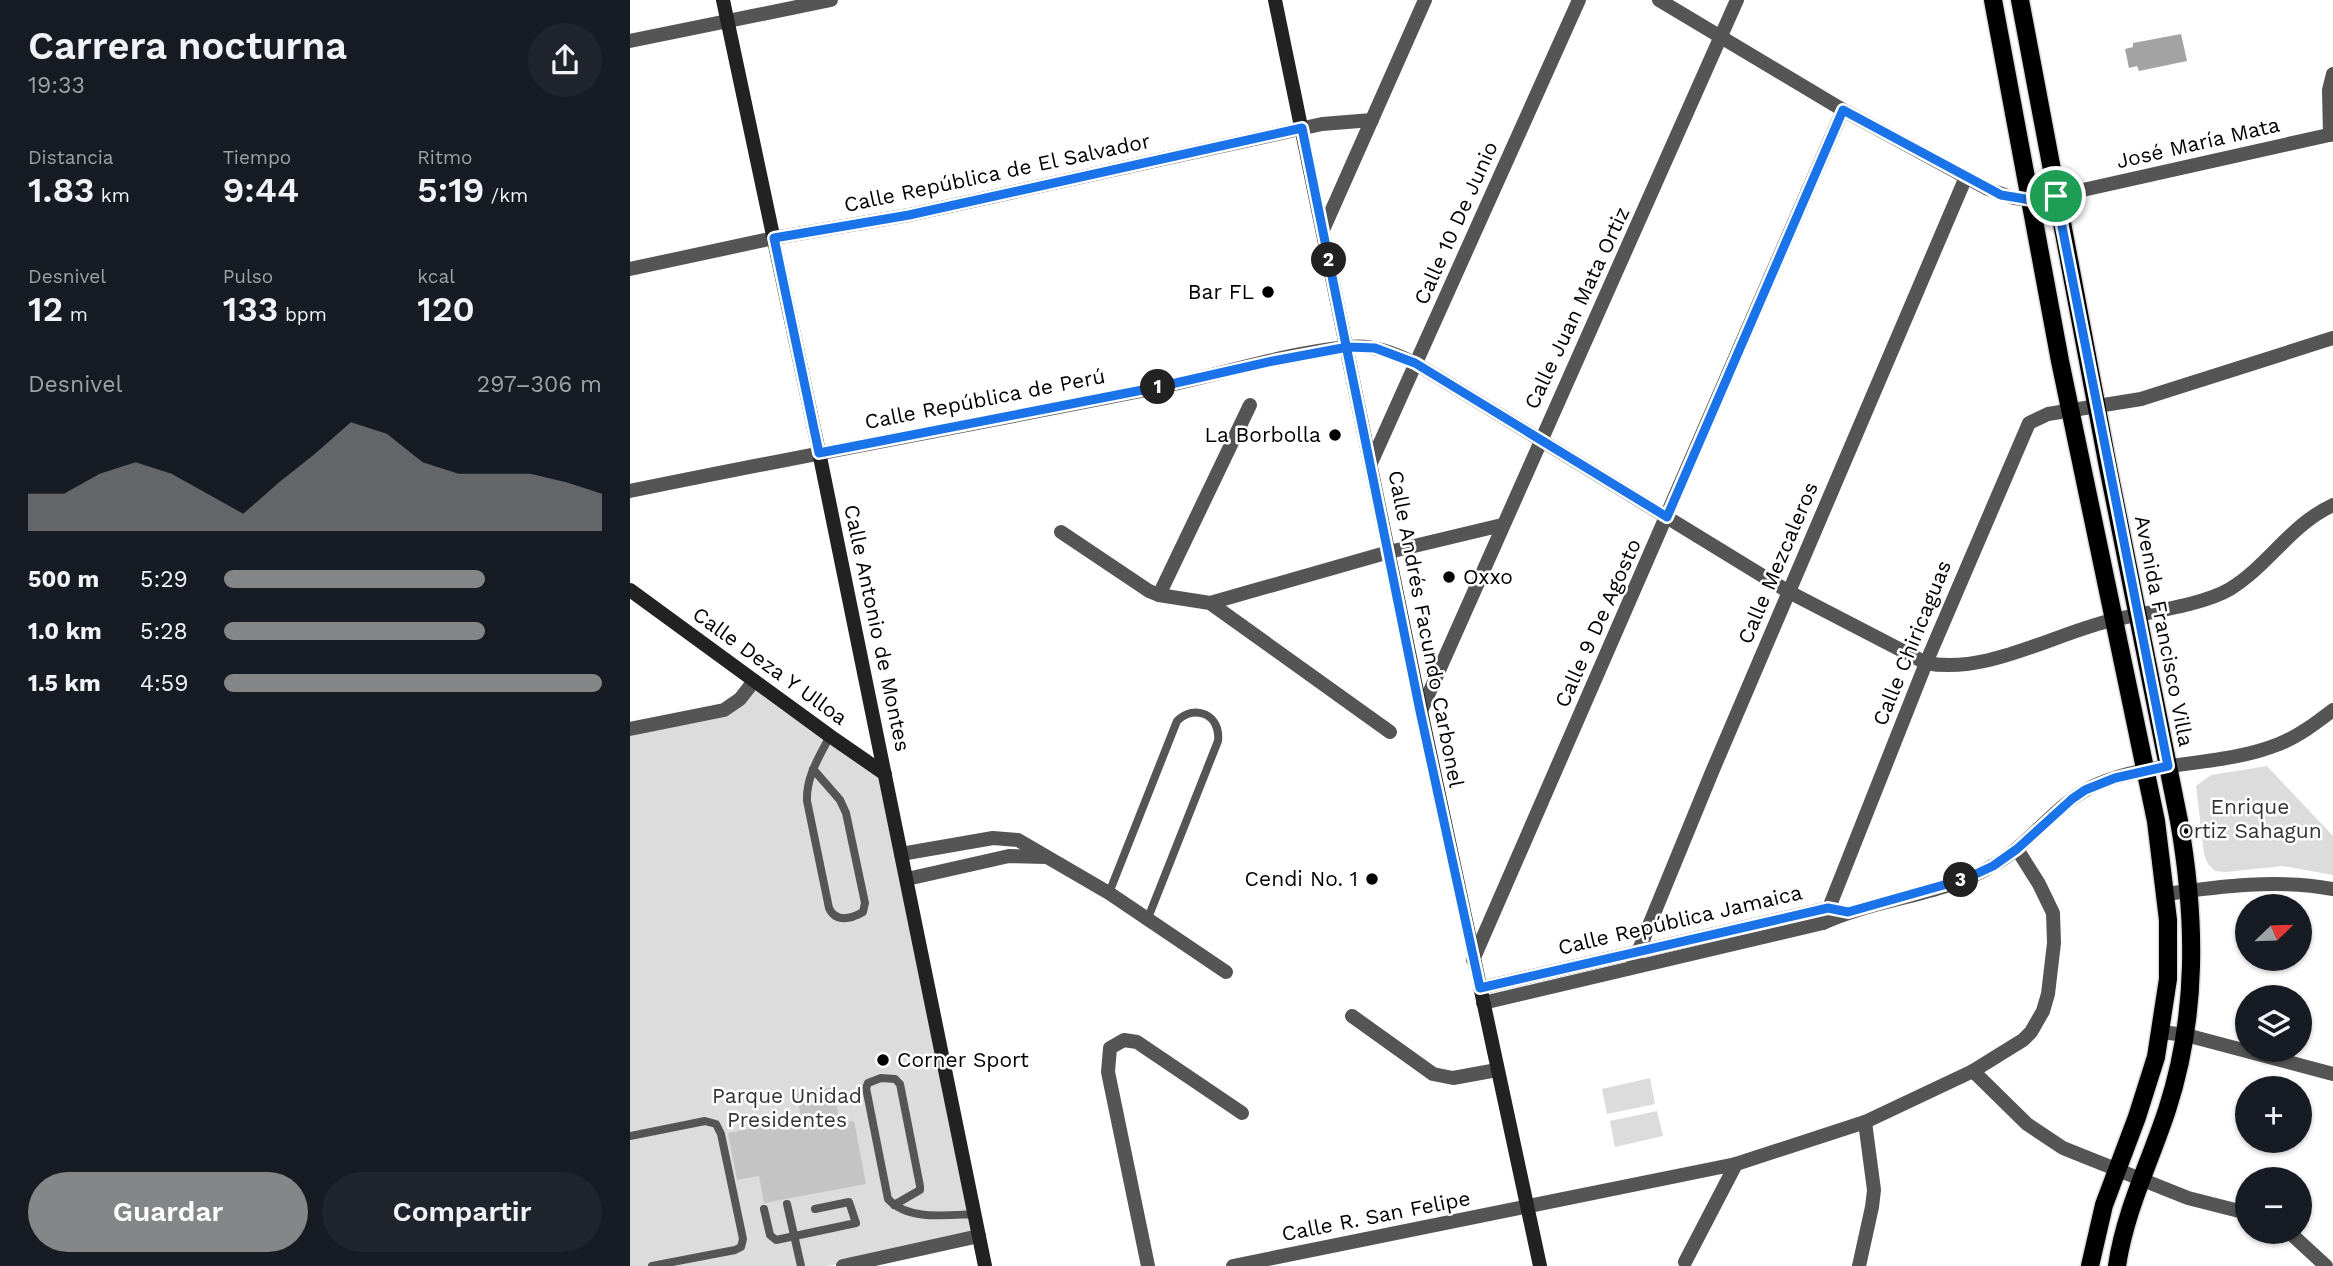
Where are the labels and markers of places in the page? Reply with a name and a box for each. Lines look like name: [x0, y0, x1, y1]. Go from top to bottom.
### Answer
pin: [2026, 166, 2086, 226]
pin: 2: [1312, 243, 1346, 278]
place label: Bar FL: [1188, 279, 1254, 304]
marker: Bar FL: [1260, 284, 1276, 300]
pin: 1: [1140, 370, 1176, 404]
place label: La Borbolla: [1204, 422, 1321, 447]
marker: La Borbolla: [1327, 427, 1343, 443]
place label: Oxxo: [1463, 564, 1513, 589]
marker: Oxxo: [1441, 569, 1457, 585]
pin: 3: [1944, 862, 1978, 898]
place label: Cendi No. 1: [1245, 866, 1358, 891]
marker: Cendi No. 1: [1364, 871, 1380, 887]
place label: Corner Sport: [897, 1047, 1029, 1072]
marker: Corner Sport: [875, 1052, 891, 1068]

